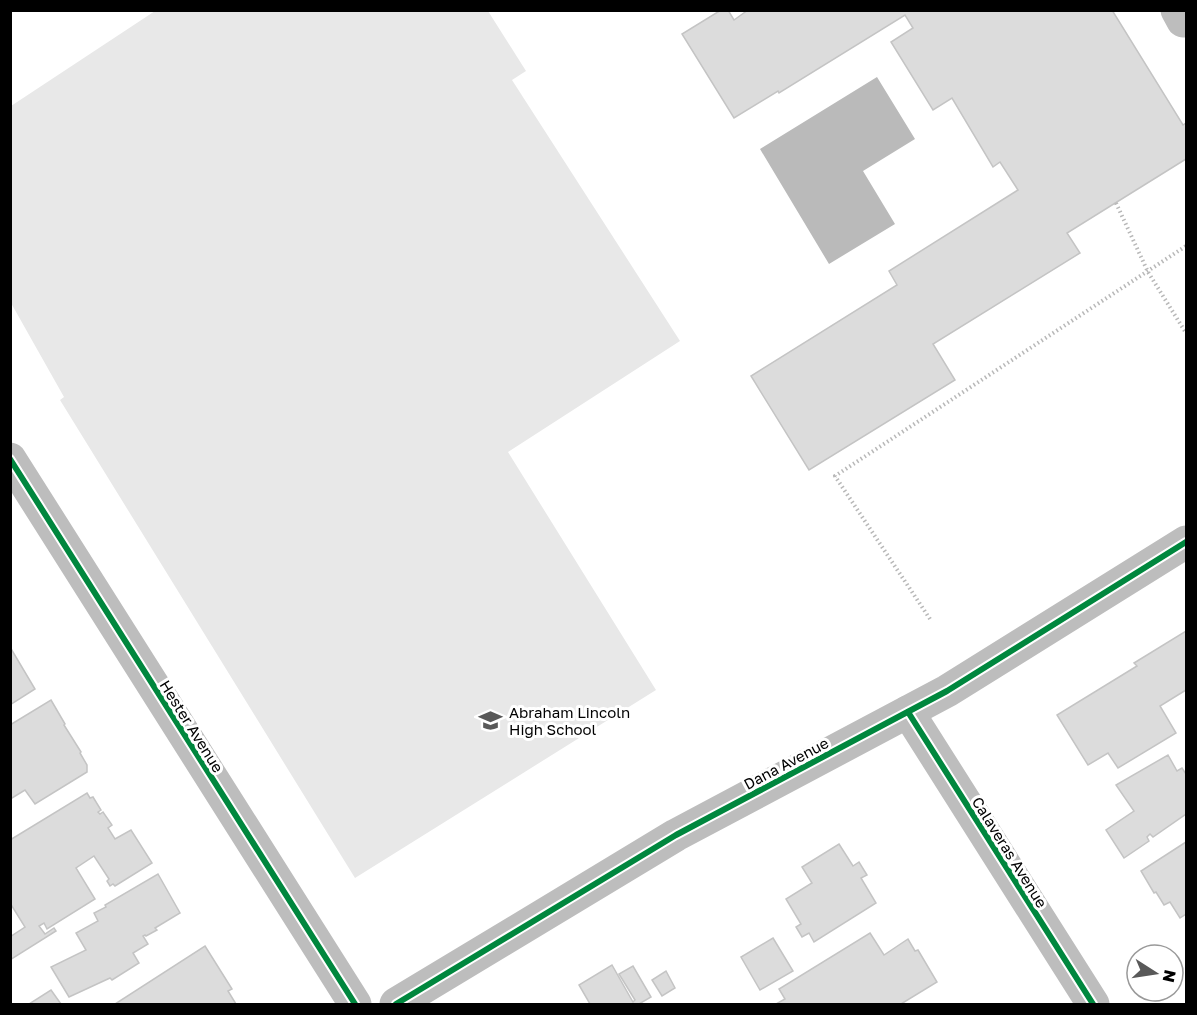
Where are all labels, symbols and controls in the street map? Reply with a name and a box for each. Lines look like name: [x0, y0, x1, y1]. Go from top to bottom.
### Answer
street label: Hester Avenue: [156, 677, 228, 776]
place label: Abraham Lincoln High School: [509, 703, 630, 738]
school or university icon: Abraham Lincoln High School: [478, 708, 504, 734]
street label: Dana Avenue: [741, 733, 832, 793]
street label: Calaveras Avenue: [969, 793, 1052, 911]
north arrow: [1125, 943, 1185, 1003]
text: N: [1159, 968, 1181, 984]

